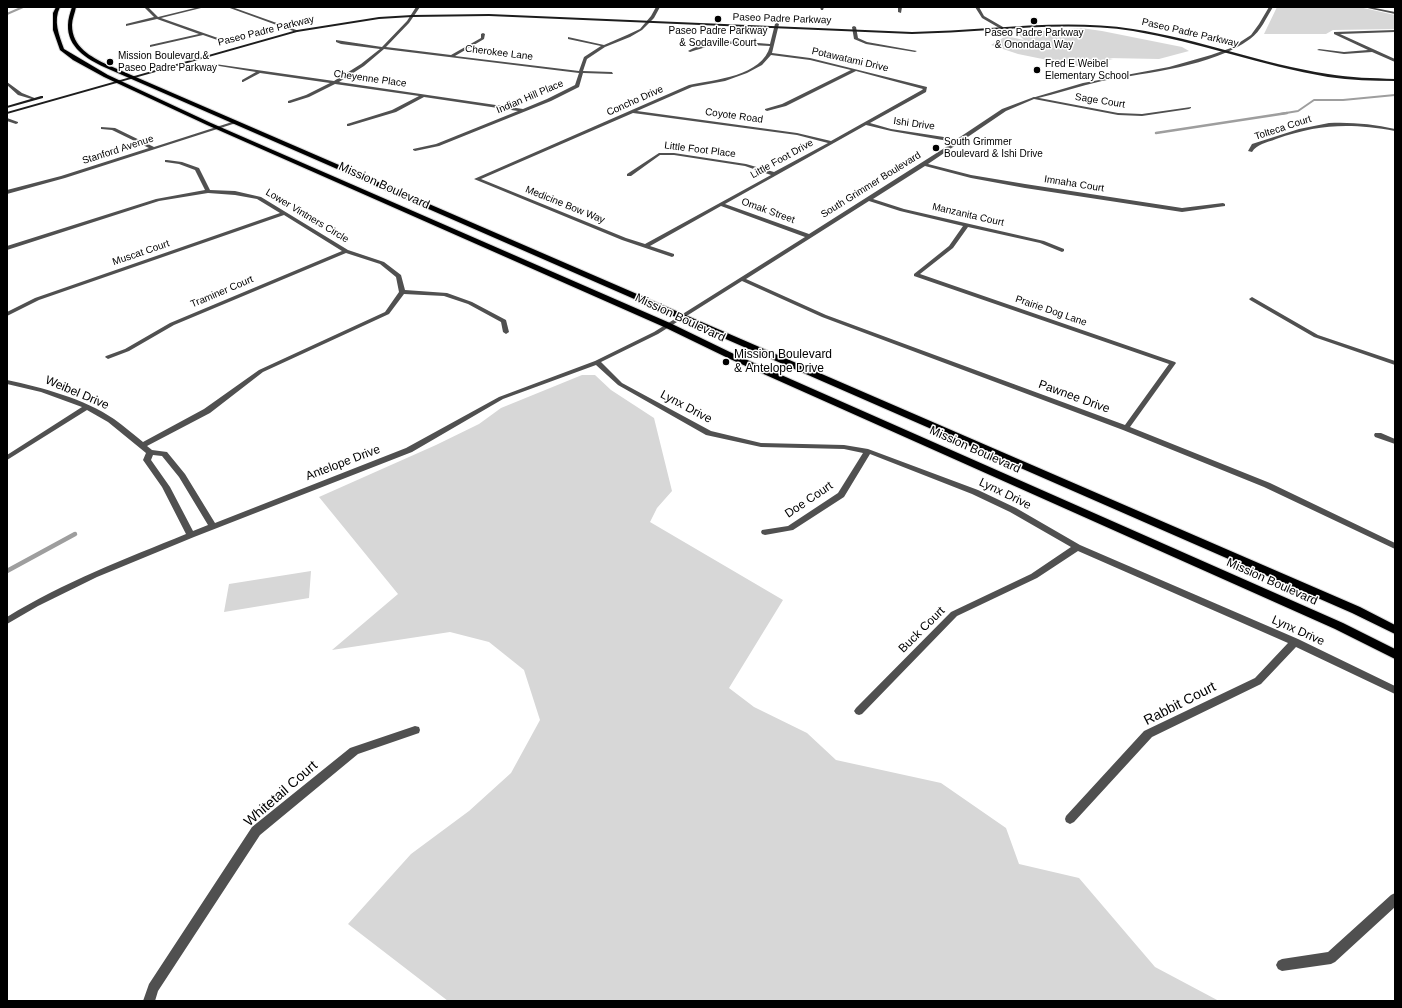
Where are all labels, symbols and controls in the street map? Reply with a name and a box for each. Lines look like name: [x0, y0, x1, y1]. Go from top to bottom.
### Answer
street label: Paseo Padre Parkway: [732, 11, 832, 27]
street label: Paseo Padre Parkway: [217, 13, 315, 49]
marker: Paseo Padre Parkway & Sodaville Court: [713, 14, 723, 24]
marker: Paseo Padre Parkway & Onondaga Way: [1029, 16, 1039, 26]
street label: Paseo Padre Parkway: [1140, 16, 1240, 50]
place label: Paseo Padre Parkway & Sodaville Court: [669, 25, 767, 48]
place label: Paseo Padre Parkway & Onondaga Way: [985, 27, 1083, 50]
street label: Cherokee Lane: [464, 43, 534, 63]
street label: Potawatami Drive: [810, 45, 890, 75]
place label: Mission Boulevard & Paseo Padre Parkway: [118, 50, 217, 74]
marker: Mission Boulevard & Paseo Padre Parkway: [105, 57, 115, 67]
place label: Fred E Weibel Elementary School: [1045, 58, 1129, 82]
marker: Fred E Weibel Elementary School: [1032, 65, 1042, 75]
street label: Cheyenne Place: [333, 68, 407, 90]
street label: Indian Hill Place: [495, 77, 565, 117]
street label: Concho Drive: [605, 83, 665, 119]
street label: Sage Court: [1074, 91, 1126, 111]
street label: Coyote Road: [704, 106, 764, 126]
street label: Tolteca Court: [1253, 113, 1313, 143]
street label: Ishi Drive: [893, 115, 935, 133]
street label: Stanford Avenue: [81, 133, 155, 167]
place label: South Grimmer Boulevard & Ishi Drive: [944, 136, 1043, 160]
street label: Little Foot Drive: [748, 137, 816, 181]
street label: Little Foot Place: [664, 140, 736, 160]
marker: South Grimmer Boulevard & Ishi Drive: [931, 143, 941, 153]
street label: South Grimmer Boulevard: [819, 149, 923, 221]
street label: Mission Boulevard: [336, 159, 432, 213]
street label: Imnaha Court: [1043, 173, 1105, 195]
street label: Medicine Bow Way: [524, 184, 606, 226]
street label: Lower Vintners Circle: [263, 186, 351, 246]
street label: Omak Street: [740, 196, 796, 226]
street label: Manzanita Court: [931, 201, 1005, 229]
street label: Muscat Court: [111, 238, 171, 268]
street label: Traminer Court: [189, 273, 255, 311]
street label: Mission Boulevard: [633, 291, 727, 345]
street label: Prairie Dog Lane: [1014, 293, 1088, 329]
place label: Mission Boulevard & Antelope Drive: [734, 348, 832, 376]
marker: Mission Boulevard & Antelope Drive: [721, 357, 731, 367]
street label: Weibel Drive: [43, 373, 111, 413]
street label: Pawnee Drive: [1036, 377, 1112, 417]
street label: Lynx Drive: [658, 387, 714, 427]
street label: Mission Boulevard: [927, 423, 1023, 477]
street label: Antelope Drive: [304, 442, 382, 484]
street label: Lynx Drive: [977, 475, 1033, 513]
street label: Doe Court: [782, 479, 836, 521]
street label: Mission Boulevard: [1224, 555, 1320, 609]
street label: Buck Court: [896, 604, 948, 656]
street label: Lynx Drive: [1269, 613, 1327, 649]
street label: Rabbit Court: [1141, 679, 1219, 729]
street label: Whitetail Court: [241, 758, 321, 830]

